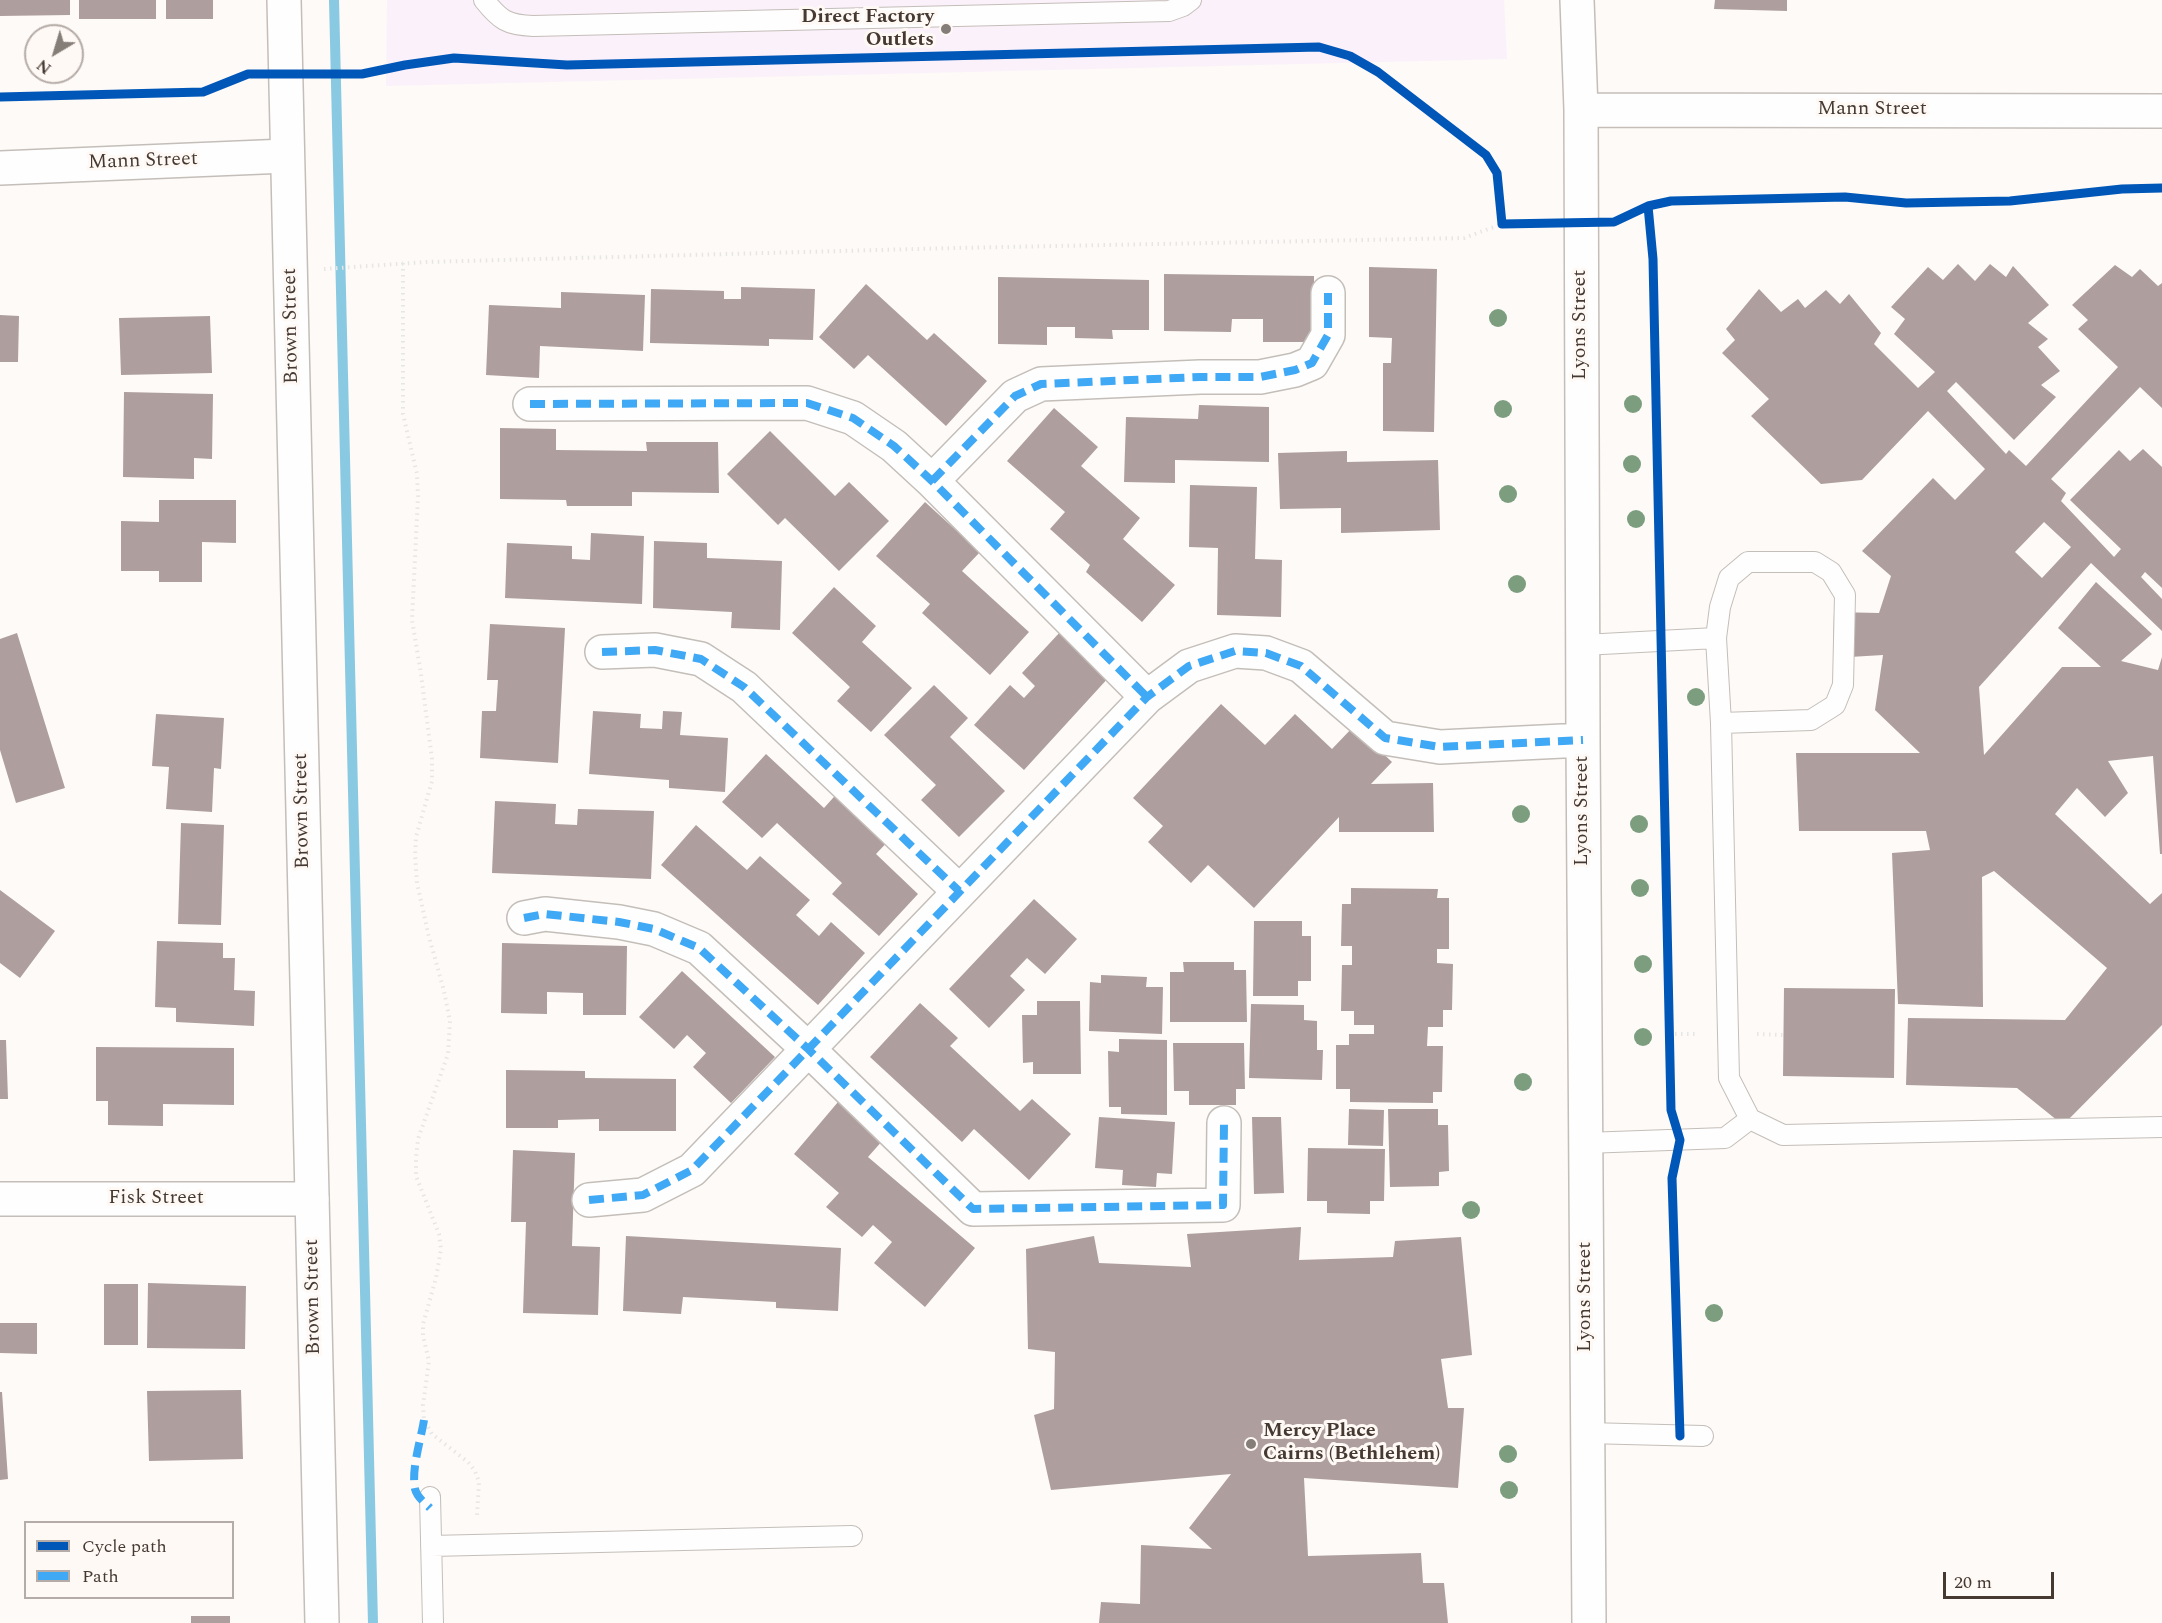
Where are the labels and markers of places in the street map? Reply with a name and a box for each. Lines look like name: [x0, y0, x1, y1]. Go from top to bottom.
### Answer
place label: Direct Factory Outlets: [801, 6, 934, 53]
marker: Direct Factory Outlets: [939, 22, 953, 36]
place label: Mercy Place Cairns (Bethlehem): [1263, 1420, 1440, 1467]
marker: Mercy Place Cairns (Bethlehem): [1244, 1437, 1258, 1451]

